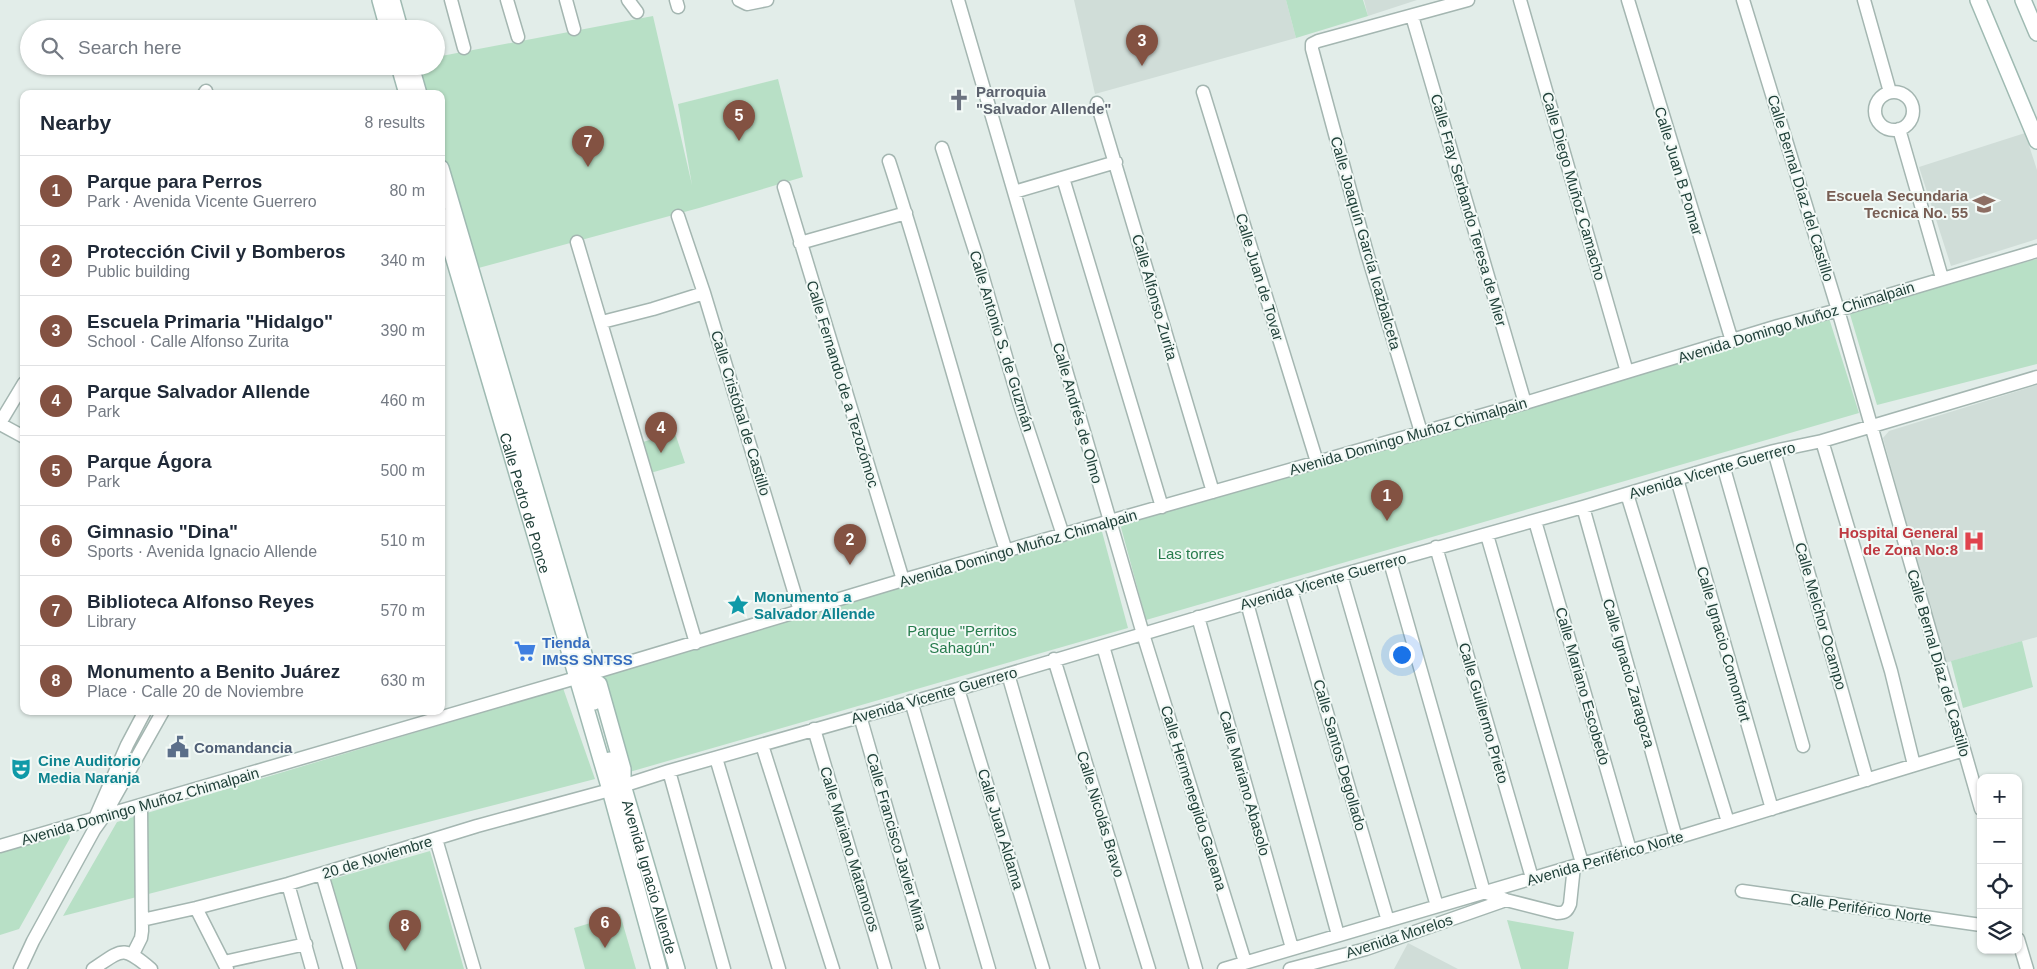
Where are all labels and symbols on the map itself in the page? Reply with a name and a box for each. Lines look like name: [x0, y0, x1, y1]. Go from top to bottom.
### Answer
pin: 3: [1126, 25, 1158, 66]
place label: Parroquia "Salvador Allende": [976, 83, 1111, 117]
church icon: Parroquia "Salvador Allende": [946, 87, 972, 113]
street label: Calle Diego Muñoz Camacho: [1539, 90, 1609, 282]
street label: Calle Fray Serbando Teresa de Mier: [1428, 92, 1510, 328]
street label: Calle Bernal Díaz del Castillo: [1764, 93, 1838, 283]
pin: 5: [723, 100, 755, 141]
street label: Calle Juan B Pomar: [1651, 105, 1707, 237]
pin: 7: [572, 126, 604, 167]
street label: Calle Joaquín García Icazbalceta: [1327, 134, 1405, 352]
place label: Escuela Secundaria Tecnica No. 55: [1826, 187, 1969, 221]
school or university icon: Escuela Secundaria Tecnica No. 55: [1971, 191, 1997, 217]
street label: Calle Juan de Tovar: [1233, 211, 1287, 343]
street label: Calle Alfonso Zurita: [1129, 232, 1181, 362]
street label: Calle Antonio S. de Guzmán: [966, 248, 1038, 434]
street label: Calle Fernando de a Tezozómoc: [803, 278, 883, 490]
street label: Avenida Domingo Muñoz Chimalpain: [1676, 278, 1916, 366]
street label: Calle Cristóbal de Castillo: [708, 328, 774, 498]
street label: Calle Andrés de Olmo: [1050, 341, 1106, 485]
street label: Avenida Domingo Muñoz Chimalpain: [1287, 394, 1529, 478]
pin: 4: [645, 412, 677, 453]
street label: Calle Pedro de Ponce: [497, 430, 554, 575]
street label: Avenida Vicente Guerrero: [1627, 438, 1797, 502]
pin: 1: [1371, 480, 1403, 521]
street label: Avenida Domingo Muñoz Chimalpain: [897, 506, 1139, 590]
pin: 2: [834, 524, 866, 565]
place label: Hospital General de Zona No:8: [1839, 524, 1958, 558]
hospital icon: Hospital General de Zona No:8: [1961, 528, 1987, 554]
street label: Calle Melchor Ocampo: [1792, 540, 1850, 692]
park label: Las torres: [1158, 545, 1224, 562]
street label: Avenida Vicente Guerrero: [1238, 549, 1408, 613]
street label: Calle Ignacio Comonfort: [1694, 564, 1755, 724]
street label: Calle Bernal Díaz del Castillo: [1904, 567, 1974, 759]
place label: Monumento a Salvador Allende: [754, 588, 875, 622]
place icon: Monumento a Salvador Allende: [725, 592, 751, 618]
street label: Calle Ignacio Zaragoza: [1600, 597, 1659, 750]
street label: Calle Mariano Escobedo: [1552, 605, 1614, 767]
park label: Parque "Perritos Sahagún": [907, 622, 1017, 656]
place label: Tienda IMSS SNTSS: [542, 634, 633, 668]
supermarket icon: Tienda IMSS SNTSS: [512, 638, 538, 664]
street label: Calle Guillermo Prieto: [1456, 641, 1512, 785]
your location: [1389, 642, 1415, 668]
street label: Avenida Vicente Guerrero: [849, 663, 1019, 727]
street label: Calle Santos Degollado: [1310, 677, 1370, 833]
street label: Calle Hermenegildo Galeana: [1158, 703, 1230, 893]
street label: Calle Mariano Abasolo: [1216, 709, 1274, 857]
public building icon: Comandancia: [165, 734, 191, 760]
place label: Comandancia: [194, 739, 293, 756]
street label: Calle Nicolás Bravo: [1074, 749, 1128, 879]
street label: Calle Francisco Javier Mina: [863, 751, 931, 934]
place label: Cine Auditorio Media Naranja: [38, 752, 141, 786]
theatre icon: Cine Auditorio Media Naranja: [8, 756, 34, 782]
street label: Avenida Domingo Muñoz Chimalpain: [19, 764, 261, 848]
street label: Calle Mariano Matamoros: [817, 764, 883, 934]
street label: Calle Juan Aldama: [975, 767, 1028, 892]
street label: Avenida Ignacio Allende: [619, 798, 681, 956]
street label: Avenida Periférico Norte: [1525, 827, 1685, 889]
street label: 20 de Noviembre: [320, 832, 434, 882]
street label: Calle Periférico Norte: [1789, 890, 1933, 926]
pin: 6: [589, 907, 621, 948]
pin: 8: [389, 910, 421, 951]
street label: Avenida Morelos: [1343, 911, 1455, 961]

